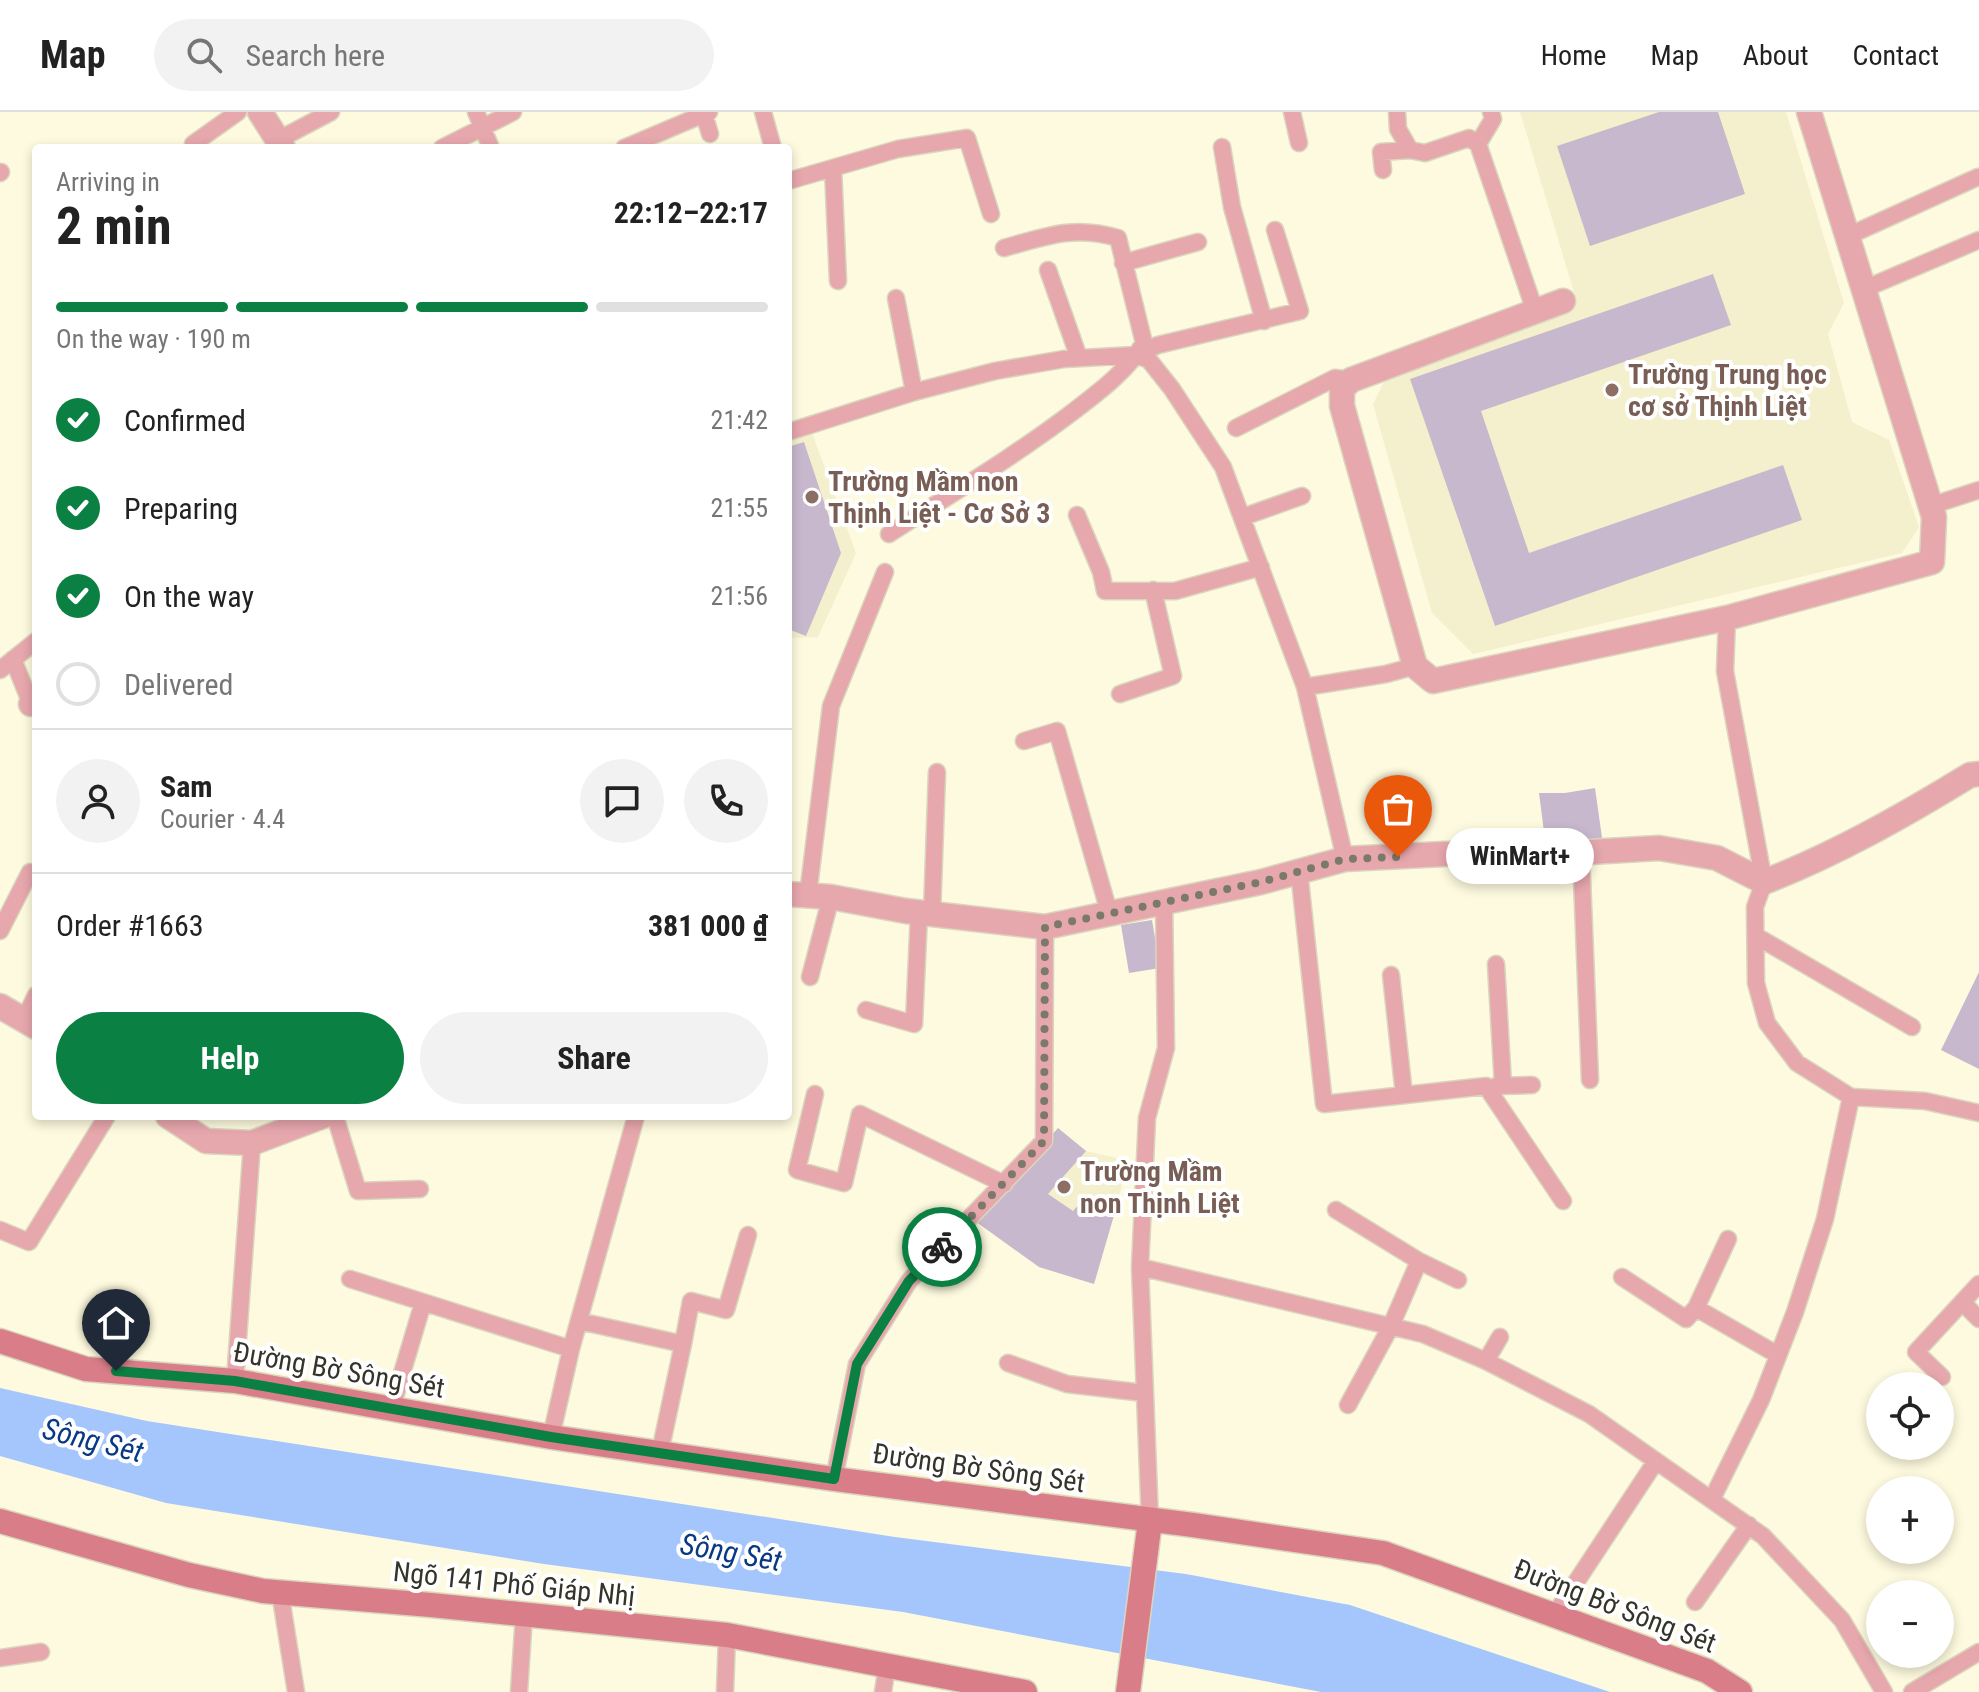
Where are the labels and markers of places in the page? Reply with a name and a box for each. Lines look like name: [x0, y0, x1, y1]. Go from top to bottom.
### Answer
place label: Trường Trung học cơ sở Thịnh Liệt: [1628, 358, 1827, 423]
marker: Trường Trung học cơ sở Thịnh Liệt: [1603, 381, 1621, 399]
place label: Trường Mầm non Thịnh Liệt - Cơ Sở 3: [828, 465, 1050, 530]
marker: Trường Mầm non Thịnh Liệt - Cơ Sở 3: [803, 488, 821, 506]
pin: [1364, 775, 1432, 857]
callout: WinMart+: [1446, 829, 1594, 885]
place label: Trường Mầm non Thịnh Liệt: [1080, 1155, 1240, 1220]
marker: Trường Mầm non Thịnh Liệt: [1055, 1178, 1073, 1196]
pin: [82, 1289, 150, 1371]

